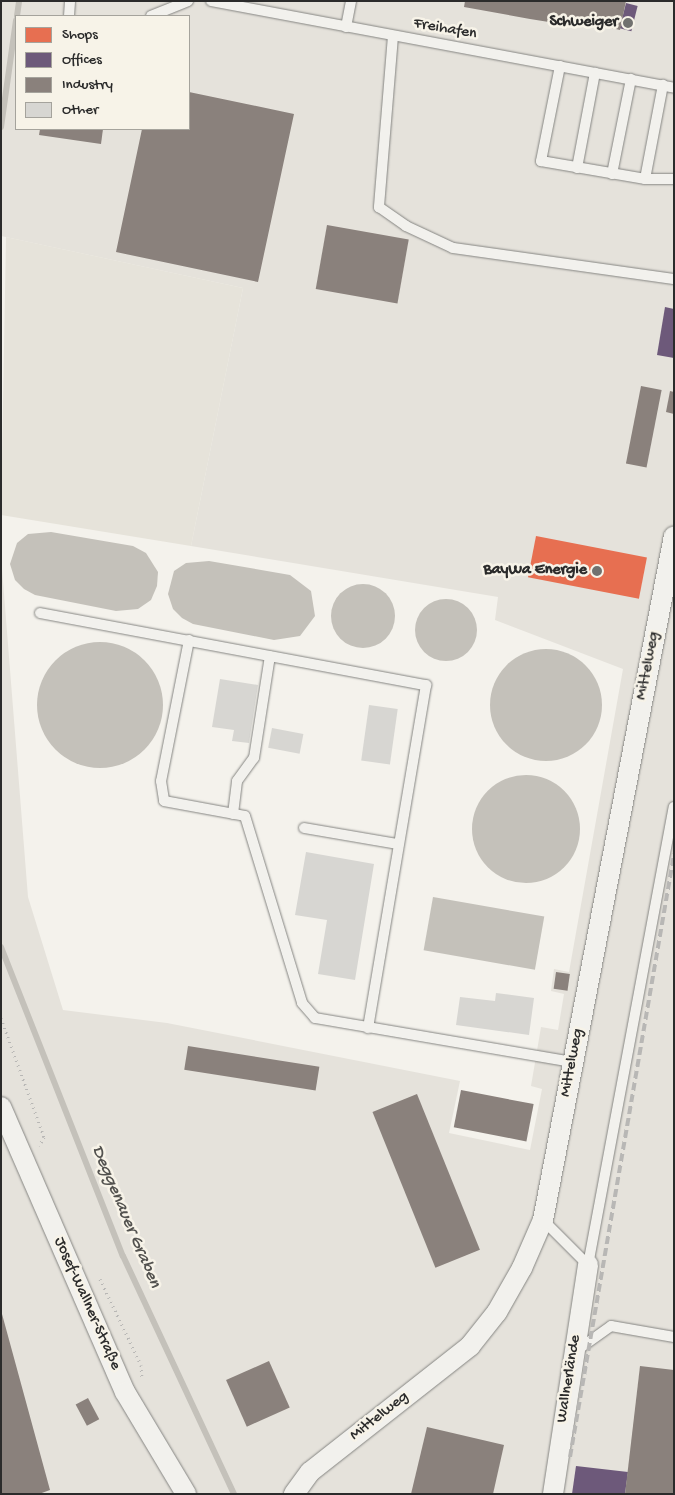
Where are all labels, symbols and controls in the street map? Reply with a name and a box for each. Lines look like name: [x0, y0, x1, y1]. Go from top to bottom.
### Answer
place label: Schweiger: [549, 13, 618, 33]
legend: [15, 15, 190, 130]
street label: Freihafen: [412, 15, 478, 45]
marker: Schweiger: [622, 17, 634, 29]
text: Shops: [62, 26, 98, 44]
text: Offices: [62, 51, 102, 69]
text: Industry: [62, 76, 113, 94]
text: Other: [62, 101, 98, 119]
place label: BayWa Energie: [483, 561, 587, 581]
marker: BayWa Energie: [591, 565, 603, 577]
street label: Mittelweg: [633, 630, 665, 702]
street label: Mittelweg: [557, 1027, 589, 1099]
water label: Deggenauer Graben: [85, 1142, 165, 1292]
street label: Josef-Wallner-Straße: [48, 1235, 124, 1373]
street label: Wallnerlände: [554, 1334, 586, 1424]
street label: Mittelweg: [347, 1388, 413, 1446]

